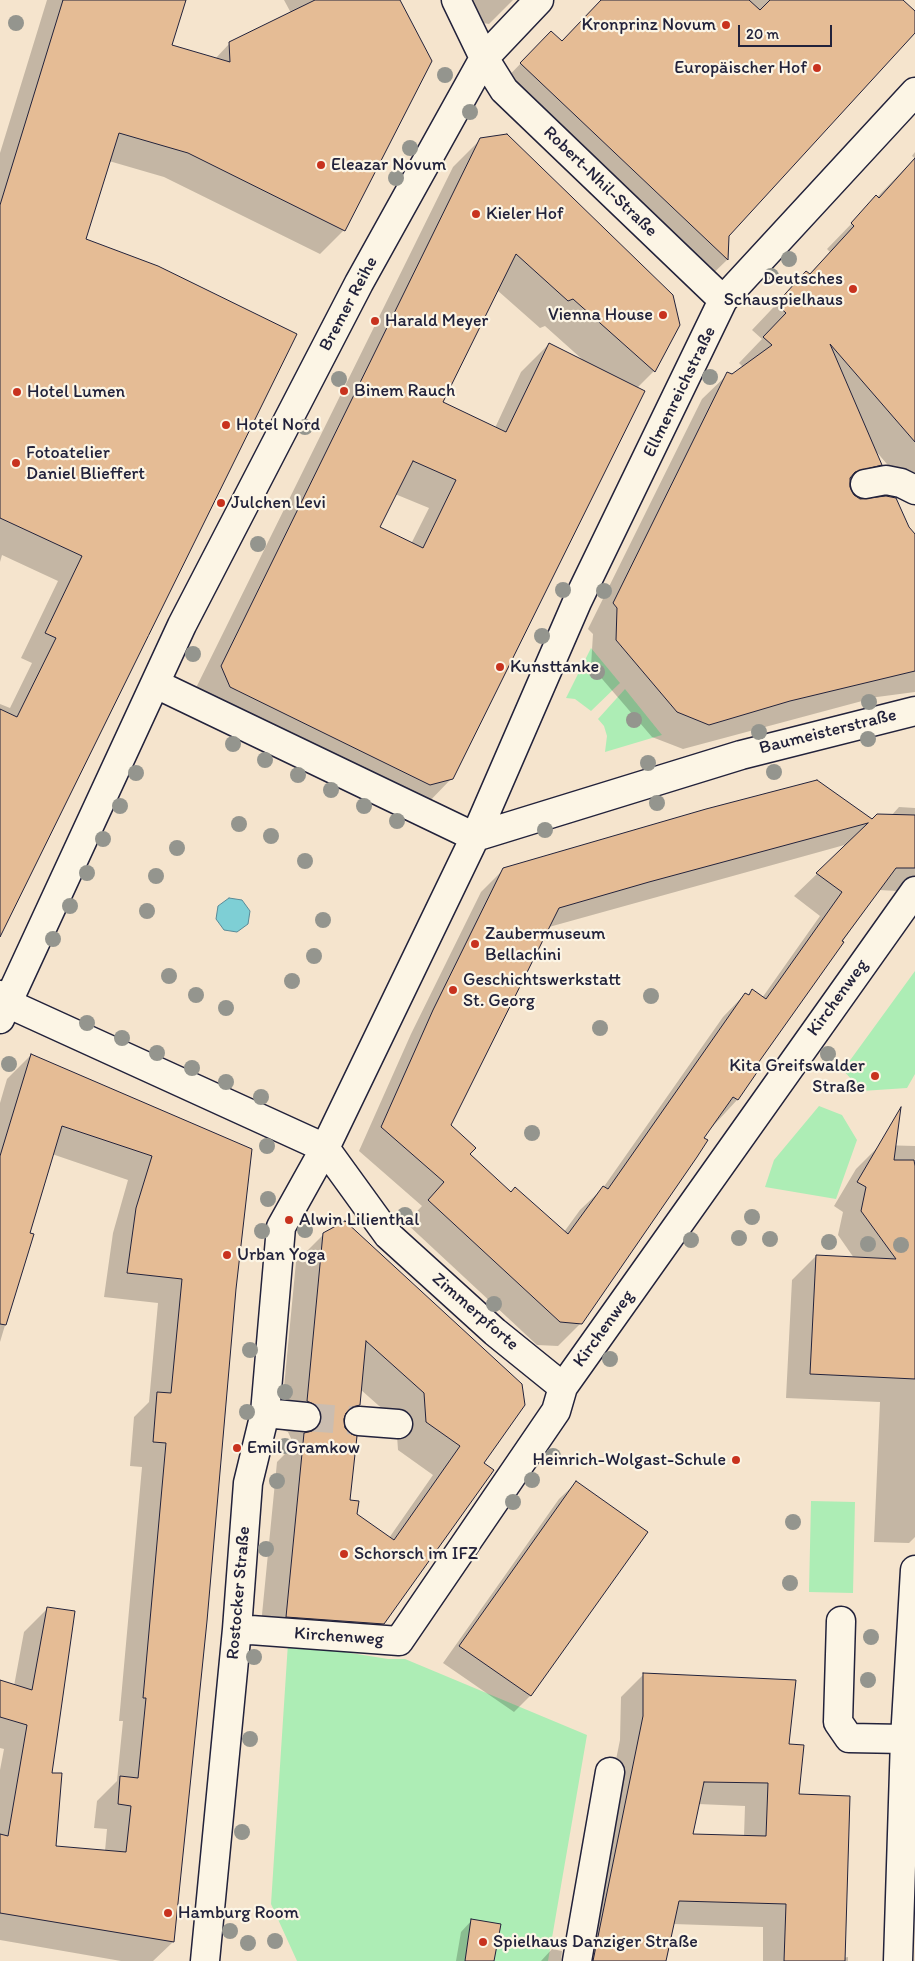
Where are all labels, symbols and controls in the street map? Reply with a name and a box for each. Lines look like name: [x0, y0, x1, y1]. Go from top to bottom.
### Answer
place label: Kronprinz Novum: [581, 14, 716, 36]
scale bar: [740, 15, 834, 47]
marker: Kronprinz Novum: [720, 19, 732, 31]
text: 20 m: [746, 25, 779, 43]
place label: Europäischer Hof: [674, 57, 807, 79]
marker: Europäischer Hof: [811, 62, 823, 74]
street label: Robert-Nhil-Straße: [538, 122, 662, 242]
place label: Eleazar Novum: [331, 154, 446, 176]
marker: Eleazar Novum: [315, 159, 327, 171]
place label: Kieler Hof: [486, 203, 564, 225]
marker: Kieler Hof: [470, 208, 482, 220]
street label: Bremer Reihe: [315, 253, 383, 355]
place label: Deutsches Schauspielhaus: [724, 268, 843, 310]
marker: Deutsches Schauspielhaus: [847, 283, 859, 295]
place label: Vienna House: [548, 304, 653, 326]
marker: Vienna House: [657, 309, 669, 321]
place label: Harald Meyer: [385, 310, 488, 332]
marker: Harald Meyer: [369, 315, 381, 327]
street label: Ellmenreichstraße: [639, 323, 721, 461]
place label: Binem Rauch: [354, 380, 455, 402]
place label: Hotel Lumen: [27, 381, 125, 403]
marker: Binem Rauch: [338, 385, 350, 397]
marker: Hotel Lumen: [11, 386, 23, 398]
place label: Hotel Nord: [236, 414, 320, 436]
marker: Hotel Nord: [220, 419, 232, 431]
place label: Fotoatelier Daniel Blieffert: [26, 442, 145, 484]
marker: Fotoatelier Daniel Blieffert: [10, 457, 22, 469]
place label: Julchen Levi: [231, 492, 326, 514]
marker: Julchen Levi: [215, 497, 227, 509]
place label: Kunsttanke: [510, 656, 599, 678]
marker: Kunsttanke: [494, 661, 506, 673]
street label: Baumeisterstraße: [757, 705, 899, 759]
place label: Zaubermuseum Bellachini: [485, 923, 605, 966]
marker: Zaubermuseum Bellachini: [469, 938, 481, 950]
street label: Kirchenweg: [803, 955, 873, 1041]
place label: Geschichtswerkstatt St. Georg: [463, 969, 621, 1012]
marker: Geschichtswerkstatt St. Georg: [447, 984, 459, 996]
place label: Kita Greifswalder Straße: [729, 1055, 865, 1098]
marker: Kita Greifswalder Straße: [869, 1070, 881, 1082]
place label: Alwin Lilienthal: [299, 1209, 419, 1231]
marker: Alwin Lilienthal: [283, 1214, 295, 1226]
place label: Urban Yoga: [237, 1244, 325, 1266]
marker: Urban Yoga: [221, 1249, 233, 1261]
street label: Zimmerpforte: [427, 1268, 523, 1356]
street label: Kirchenweg: [569, 1286, 639, 1372]
place label: Emil Gramkow: [247, 1437, 360, 1459]
marker: Emil Gramkow: [231, 1442, 243, 1454]
place label: Heinrich-Wolgast-Schule: [533, 1449, 726, 1471]
marker: Heinrich-Wolgast-Schule: [730, 1454, 742, 1466]
street label: Rostocker Straße: [222, 1525, 256, 1661]
place label: Schorsch im IFZ: [354, 1543, 478, 1565]
marker: Schorsch im IFZ: [338, 1548, 350, 1560]
street label: Kirchenweg: [293, 1623, 385, 1651]
place label: Hamburg Room: [178, 1902, 299, 1924]
marker: Hamburg Room: [162, 1907, 174, 1919]
place label: Spielhaus Danziger Straße: [493, 1931, 698, 1953]
marker: Spielhaus Danziger Straße: [477, 1936, 489, 1948]

